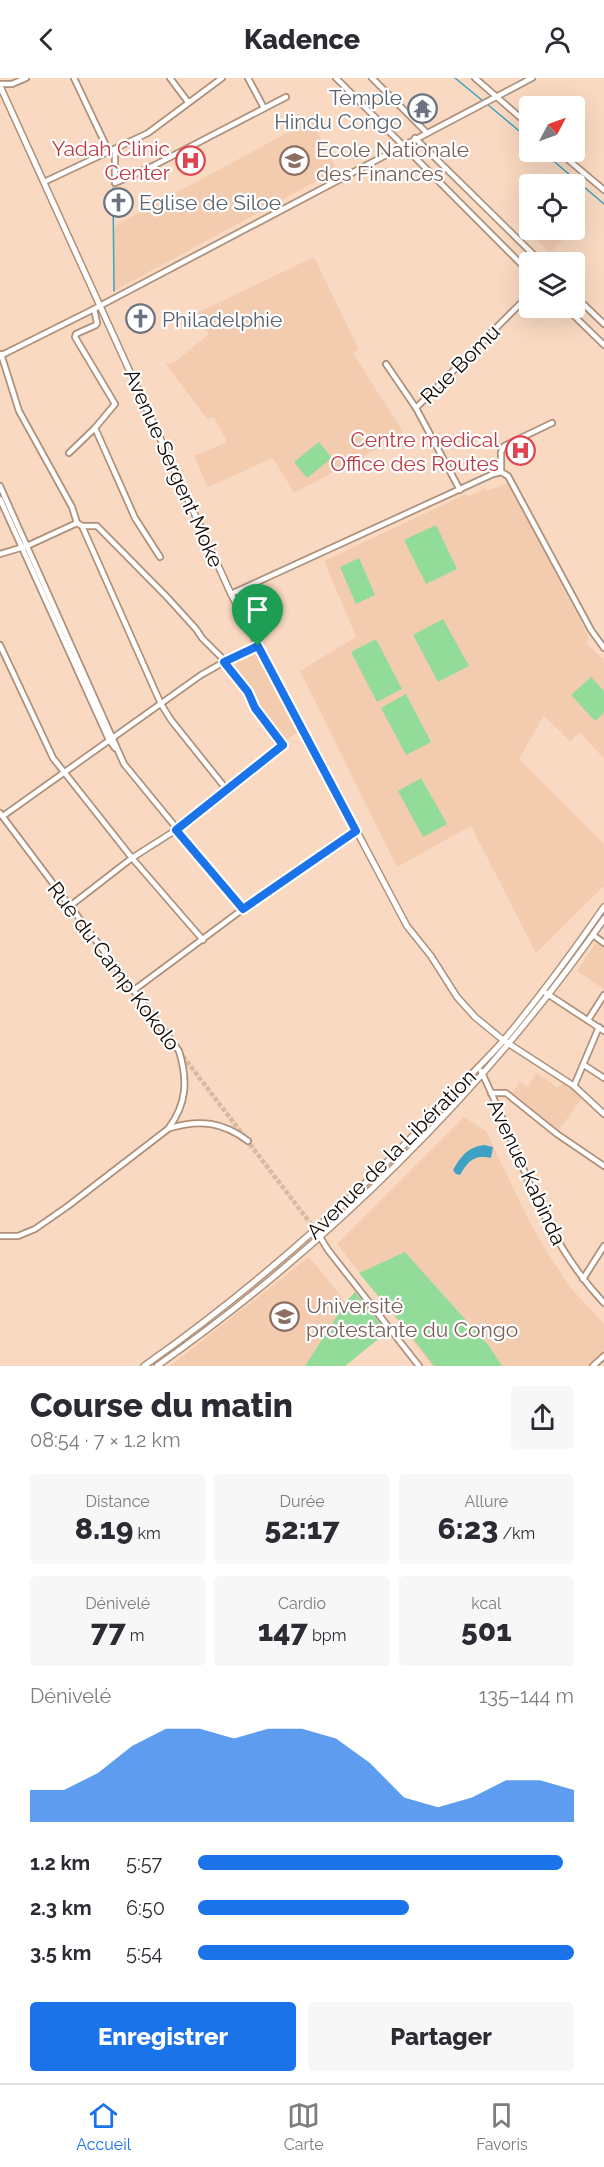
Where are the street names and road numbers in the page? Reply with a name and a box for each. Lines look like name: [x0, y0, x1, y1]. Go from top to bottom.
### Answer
street label: Rue Bomu: [415, 319, 505, 409]
street label: Avenue Sergent Moke: [119, 365, 229, 571]
street label: Rue du Camp Kokolo: [42, 877, 186, 1055]
street label: Avenue de la Libération: [301, 1064, 481, 1244]
street label: Avenue Kabinda: [482, 1095, 572, 1249]

